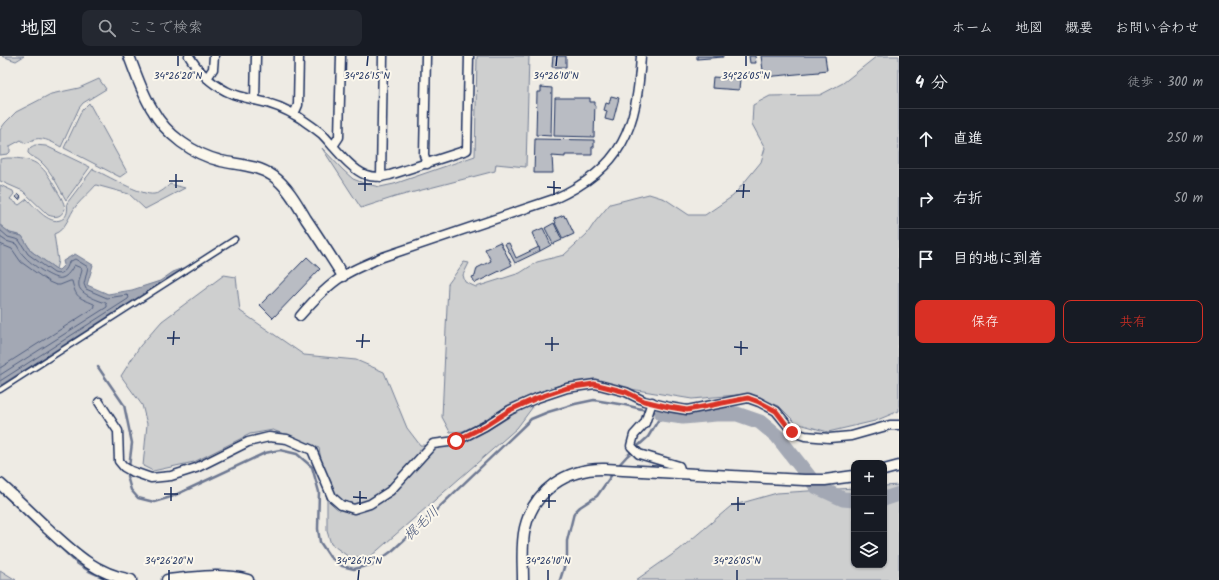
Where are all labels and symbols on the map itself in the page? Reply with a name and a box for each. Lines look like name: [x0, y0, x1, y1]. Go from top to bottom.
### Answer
text: 34°26'20"N: [154, 68, 202, 84]
text: 34°26'15"N: [344, 68, 390, 84]
text: 34°26'10"N: [533, 68, 579, 84]
text: 34°26'05"N: [722, 68, 770, 84]
route end: [783, 423, 801, 441]
route start: [447, 432, 465, 450]
water label: 梶毛川: [399, 501, 445, 546]
text: 34°26'20"N: [145, 553, 193, 569]
text: 34°26'15"N: [336, 553, 382, 569]
text: 34°26'10"N: [525, 553, 571, 569]
text: 34°26'05"N: [713, 553, 761, 569]

